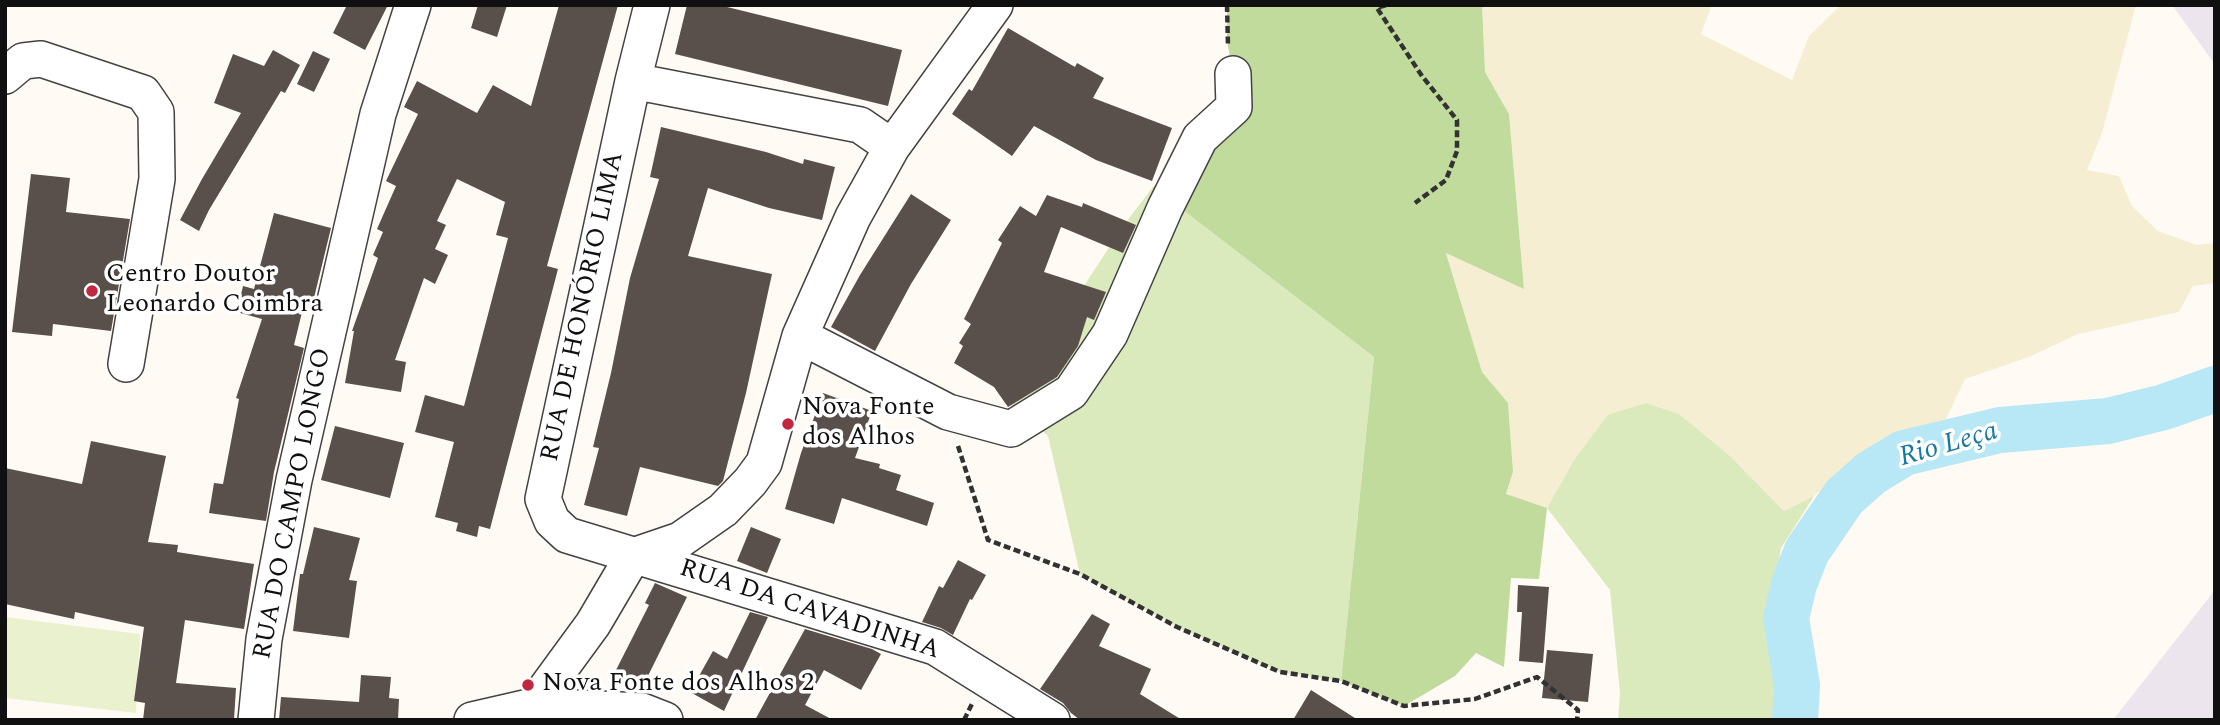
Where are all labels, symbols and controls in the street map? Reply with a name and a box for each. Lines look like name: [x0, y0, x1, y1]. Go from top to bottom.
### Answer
street label: RUA DE HONÓRIO LIMA: [536, 149, 632, 465]
place label: Centro Doutor Leonardo Coimbra: [106, 260, 323, 322]
marker: Centro Doutor Leonardo Coimbra: [84, 283, 100, 299]
street label: RUA DO CAMPO LONGO: [248, 346, 340, 662]
place label: Nova Fonte dos Alhos: [802, 393, 935, 454]
marker: Nova Fonte dos Alhos: [780, 416, 796, 432]
water label: Rio Leça: [1896, 416, 2002, 476]
street label: RUA DA CAVADINHA: [675, 554, 943, 668]
place label: Nova Fonte dos Alhos 2: [542, 669, 814, 701]
marker: Nova Fonte dos Alhos 2: [520, 677, 536, 693]

